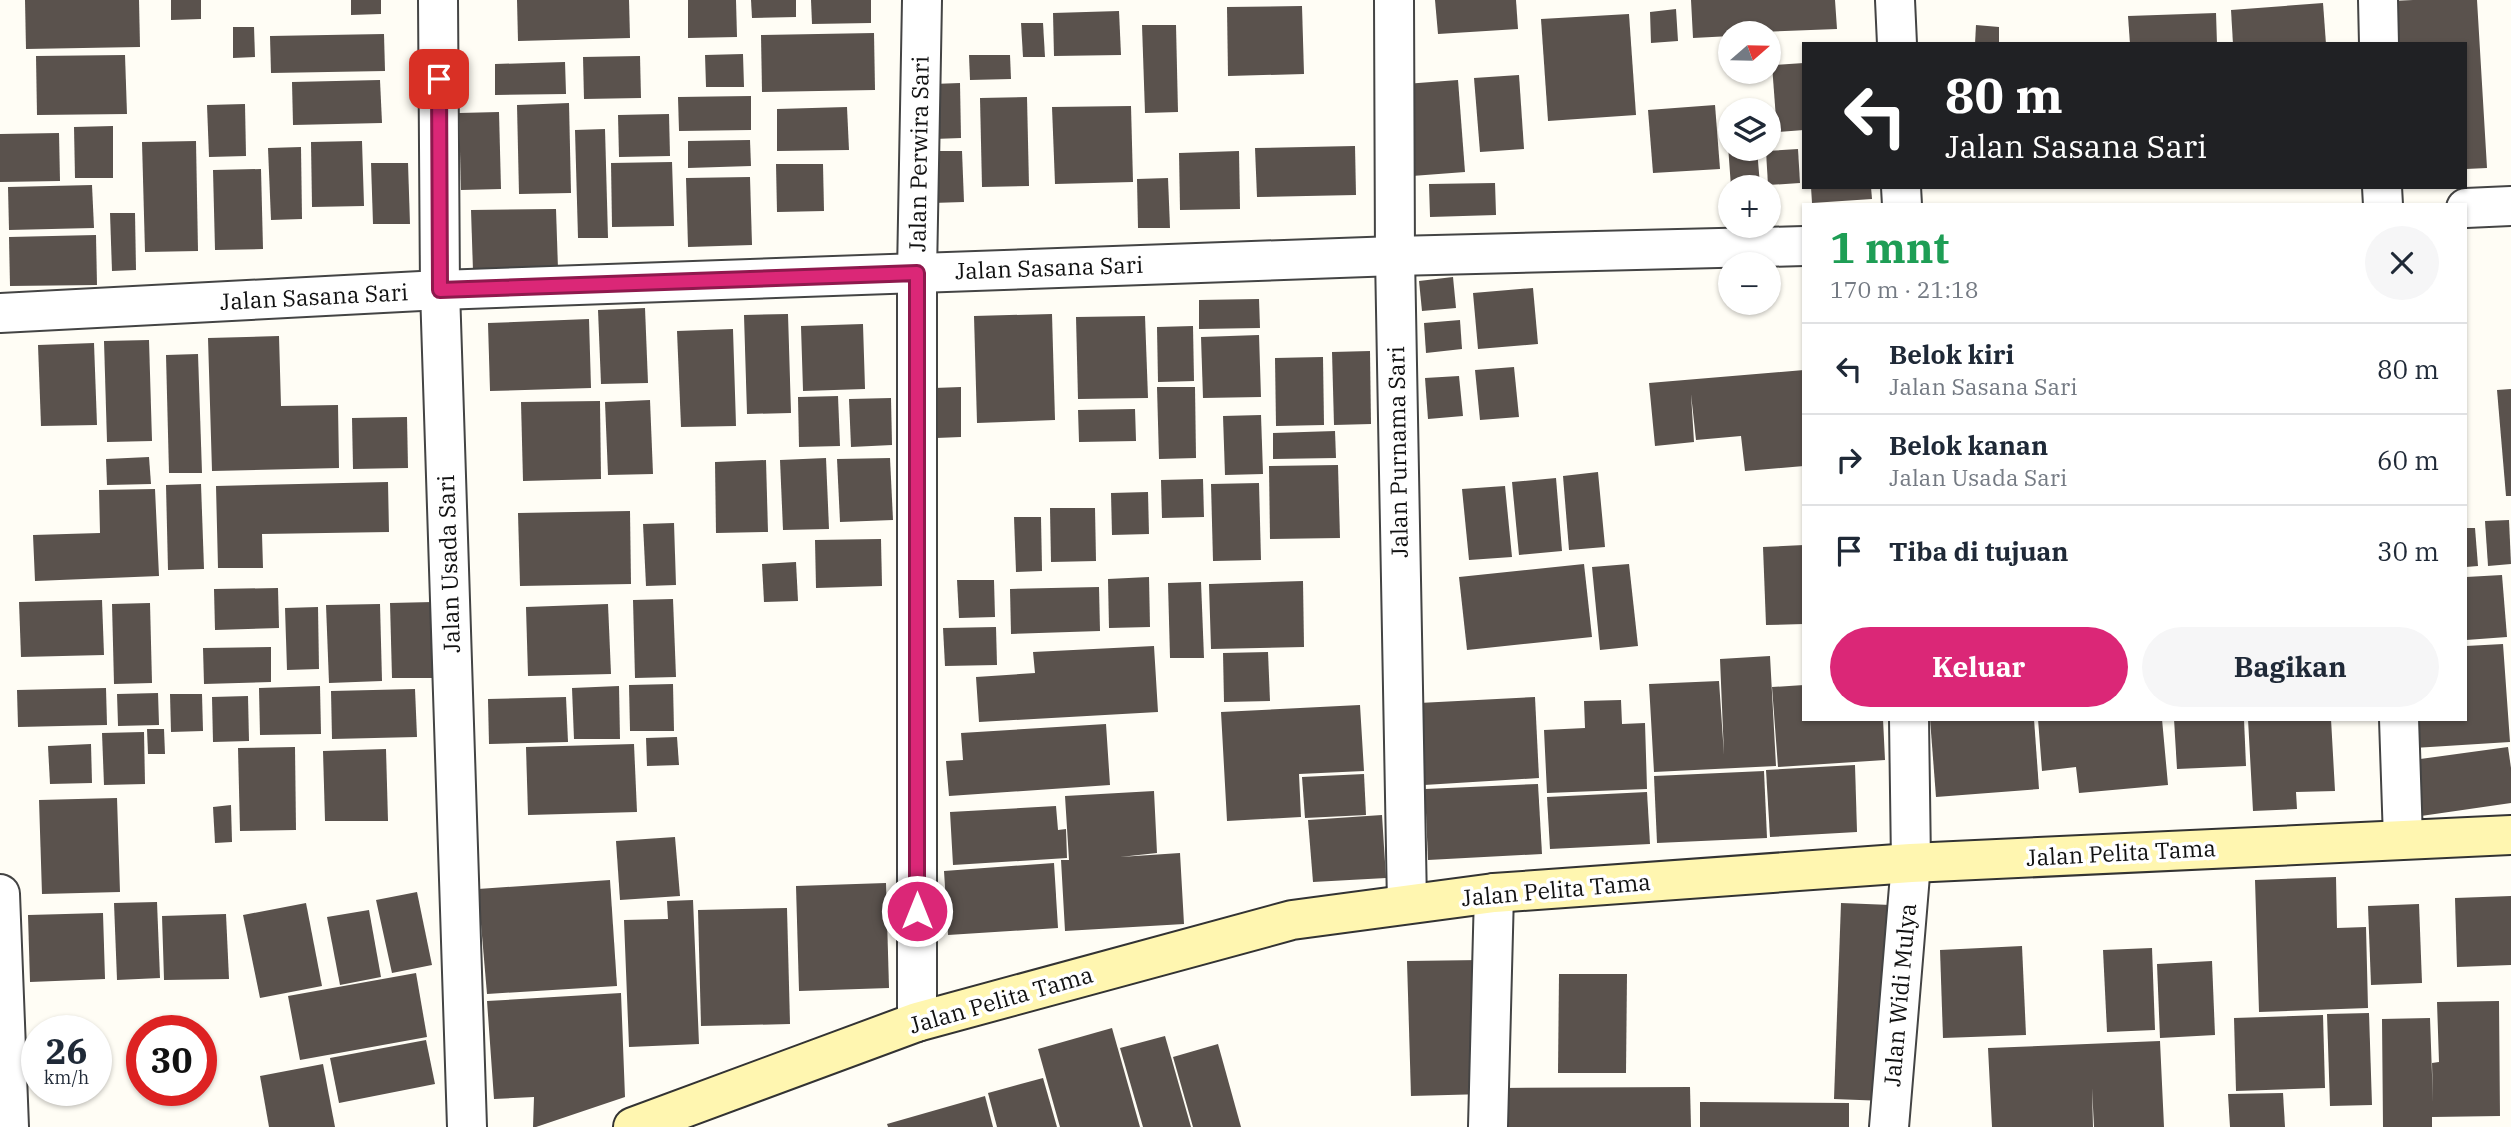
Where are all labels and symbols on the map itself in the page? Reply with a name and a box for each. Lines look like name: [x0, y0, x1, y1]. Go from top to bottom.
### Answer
north arrow: [1718, 21, 1782, 84]
pin: [409, 49, 469, 109]
street label: Jalan Perwira Sari: [901, 56, 935, 252]
street label: Jalan Sasana Sari: [954, 249, 1144, 285]
street label: Jalan Sasana Sari: [219, 276, 409, 316]
street label: Jalan Purnama Sari: [1380, 346, 1414, 558]
street label: Jalan Usada Sari: [430, 474, 466, 654]
street label: Jalan Pelita Tama: [2025, 832, 2217, 872]
street label: Jalan Pelita Tama: [1460, 866, 1652, 912]
position arrow: [880, 874, 954, 948]
street label: Jalan Widi Mulya: [1876, 902, 1922, 1088]
street label: Jalan Pelita Tama: [905, 958, 1096, 1040]
speed limit sign: 30: [126, 1015, 217, 1106]

